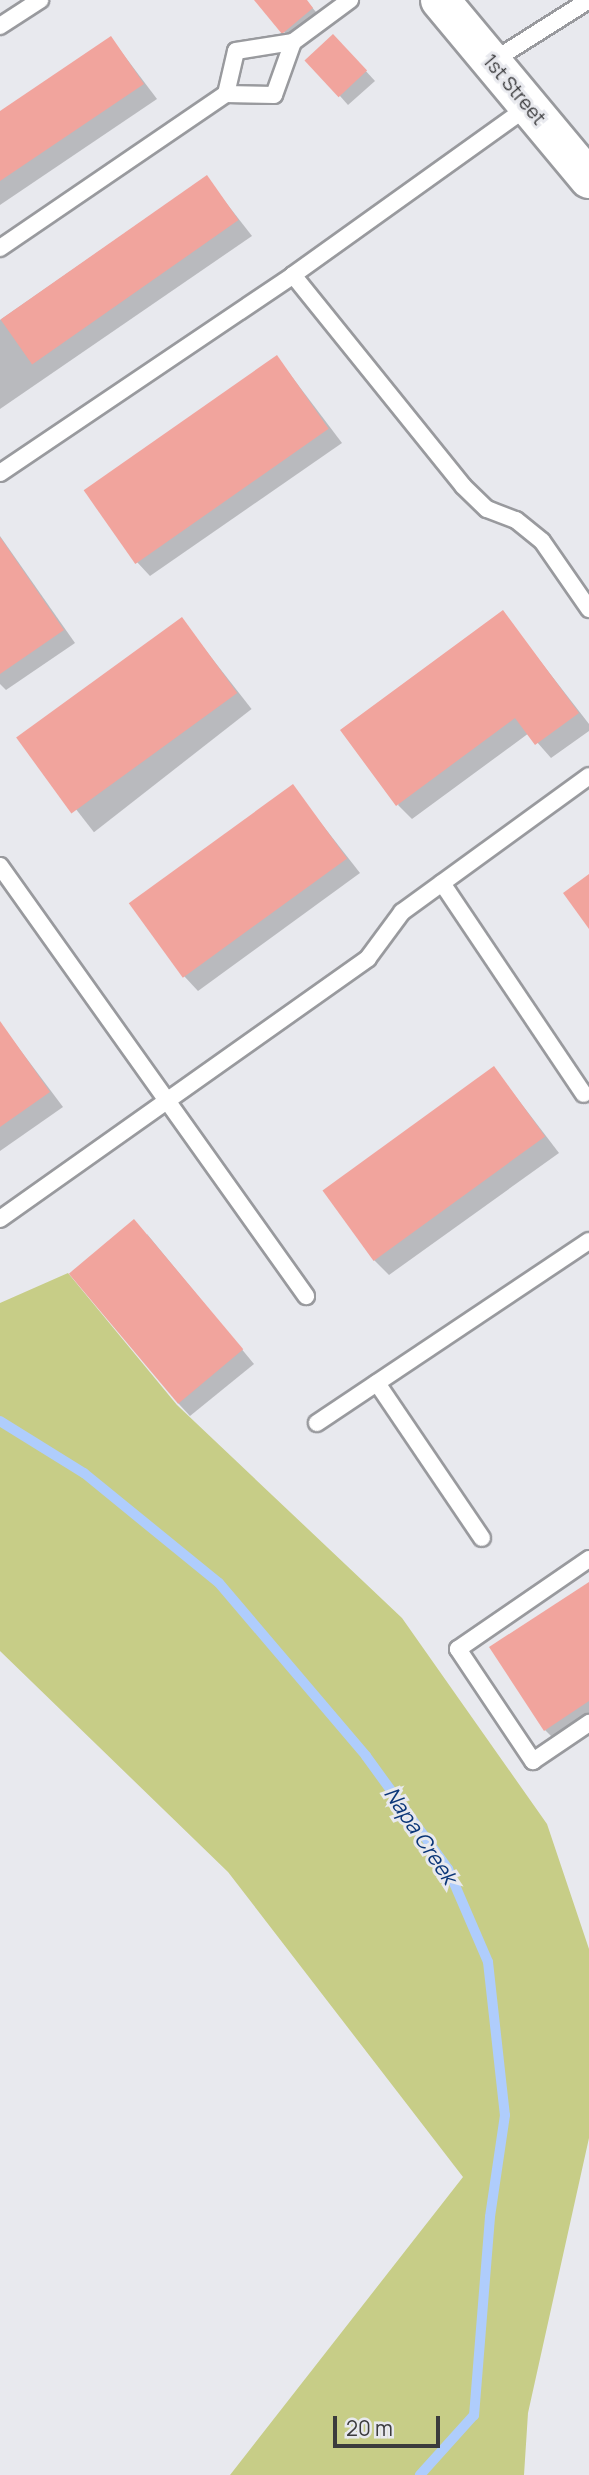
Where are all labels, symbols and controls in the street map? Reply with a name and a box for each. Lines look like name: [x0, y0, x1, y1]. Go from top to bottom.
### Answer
street label: 1st Street: [478, 50, 550, 130]
water label: Napa Creek: [379, 1782, 463, 1888]
scale bar: [337, 2402, 444, 2446]
text: 20 m: [346, 2414, 393, 2442]

